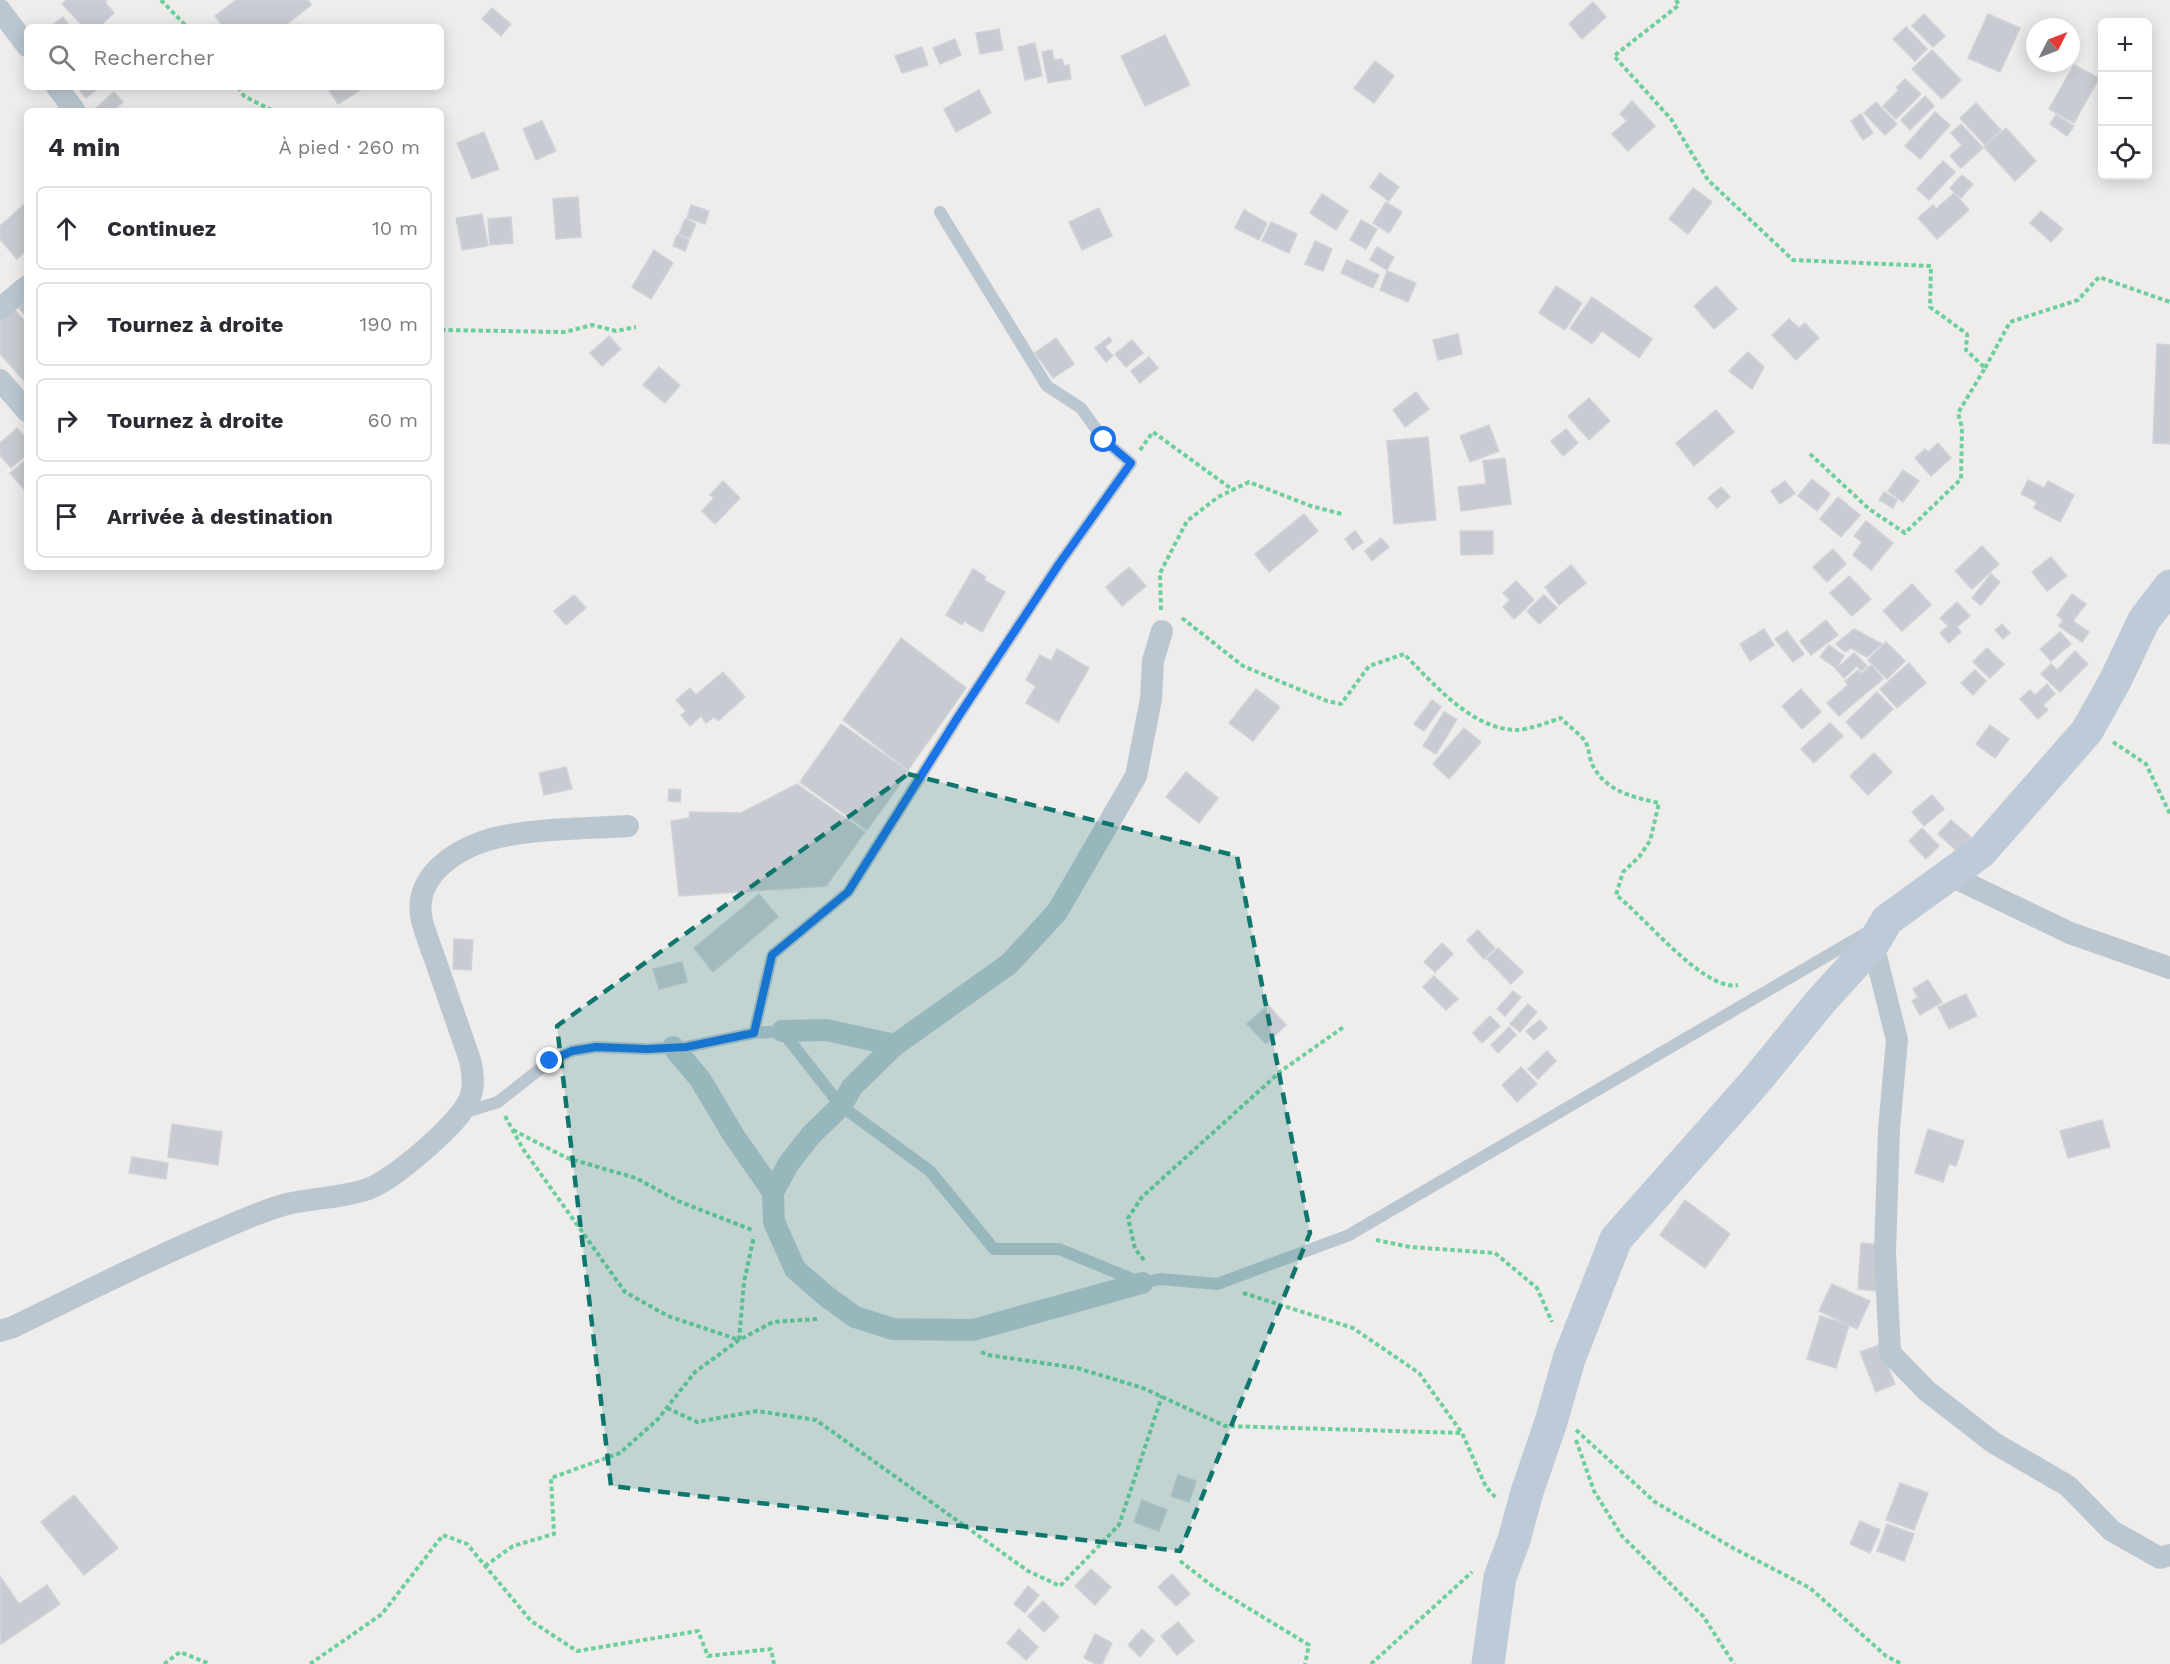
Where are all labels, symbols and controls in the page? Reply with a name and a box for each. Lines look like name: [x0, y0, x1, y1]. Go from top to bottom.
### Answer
north arrow: [2026, 18, 2080, 72]
map controls: [2098, 18, 2152, 180]
button: +: [2098, 18, 2152, 72]
search box: [24, 24, 444, 90]
icon: search: [45, 41, 78, 74]
text: Rechercher: [93, 45, 215, 70]
button: −: [2098, 72, 2152, 126]
button: locate: [2098, 126, 2152, 180]
text: 4 min: [48, 132, 120, 162]
text: À pied · 260 m: [279, 135, 420, 159]
icon: ahead: [50, 212, 83, 245]
text: Continuez: [107, 216, 216, 241]
text: 10 m: [372, 216, 418, 240]
icon: right: [50, 308, 83, 341]
text: Tournez à droite: [107, 312, 284, 337]
text: 190 m: [360, 312, 418, 336]
icon: right: [50, 404, 83, 437]
text: Tournez à droite: [107, 408, 284, 433]
text: 60 m: [368, 408, 418, 432]
route start: [1090, 426, 1116, 452]
icon: arrive: [50, 500, 83, 533]
text: Arrivée à destination: [107, 504, 333, 529]
route end: [536, 1047, 562, 1073]

